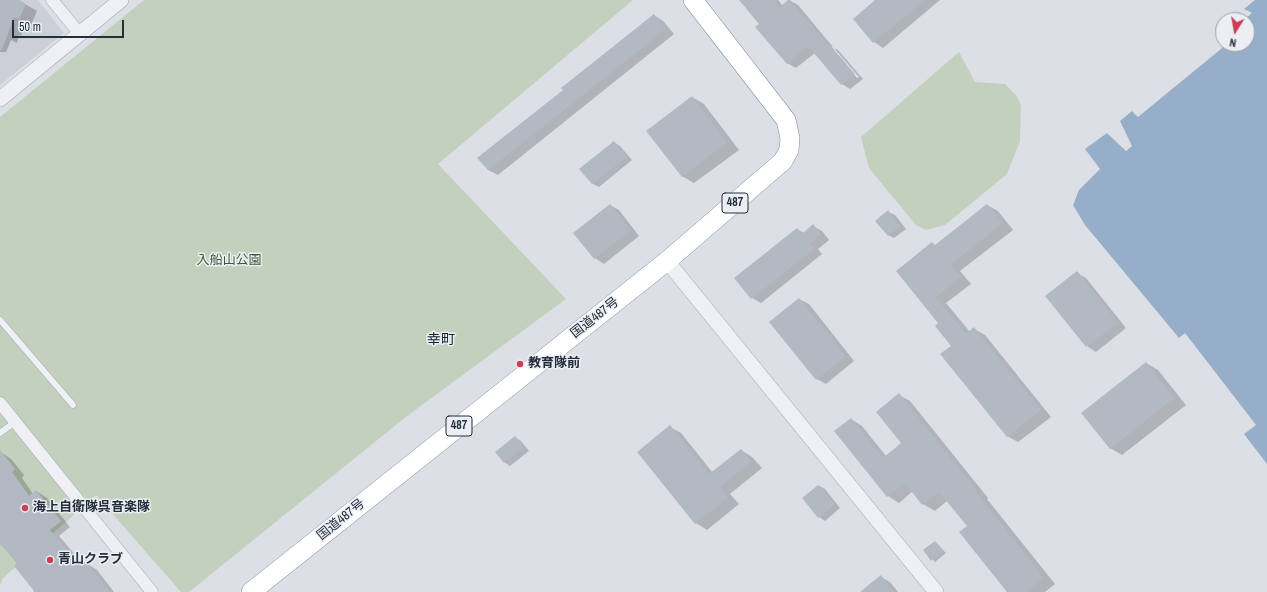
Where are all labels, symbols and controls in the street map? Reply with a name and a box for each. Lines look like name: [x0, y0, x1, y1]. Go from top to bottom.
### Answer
scale bar: [14, 12, 126, 38]
north arrow: [1215, 12, 1255, 52]
text: 50 m: [19, 19, 41, 35]
text: N: [1228, 35, 1237, 50]
road number: 487: [722, 193, 748, 213]
park label: 入船山公園: [197, 253, 261, 269]
street label: 国道487号: [568, 294, 622, 342]
district label: 幸町: [427, 332, 455, 348]
place label: 教育隊前: [528, 356, 580, 372]
marker: 教育隊前: [515, 359, 525, 369]
road number: 487: [446, 416, 472, 436]
street label: 国道487号: [314, 496, 368, 544]
place label: 海上自衛隊呉音楽隊: [33, 500, 150, 516]
marker: 海上自衛隊呉音楽隊: [20, 503, 30, 513]
place label: 青山クラブ: [58, 552, 123, 568]
marker: 青山クラブ: [45, 555, 55, 565]

